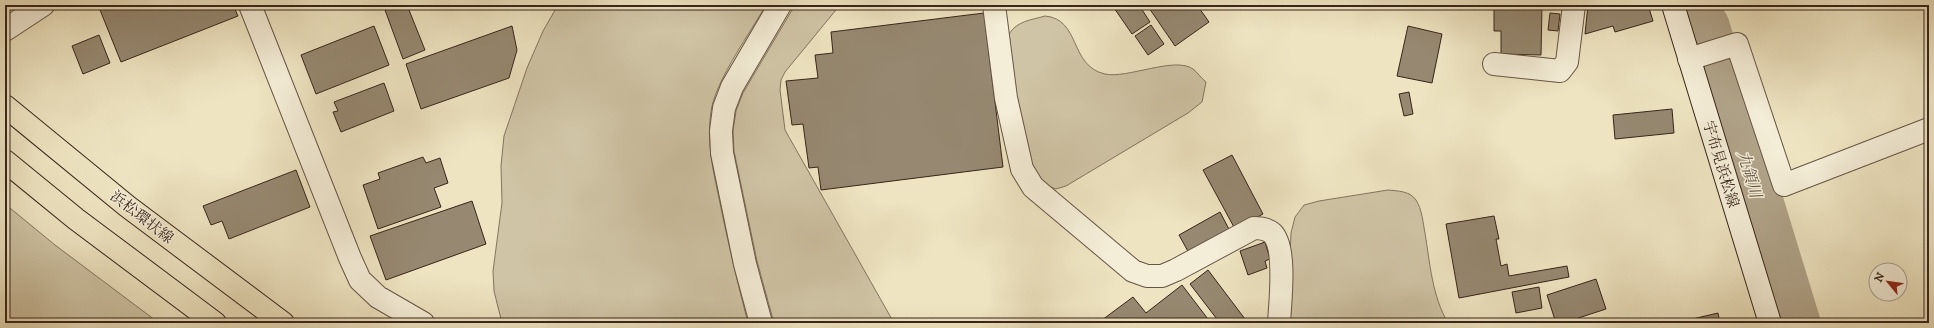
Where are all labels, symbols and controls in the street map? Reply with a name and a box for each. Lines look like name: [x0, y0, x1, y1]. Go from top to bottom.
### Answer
street label: 宇布見浜松線: [1698, 118, 1743, 210]
water label: 九領川: [1732, 148, 1766, 202]
street label: 浜松環状線: [106, 187, 177, 248]
north arrow: [1868, 262, 1908, 302]
text: N: [1872, 270, 1888, 285]

